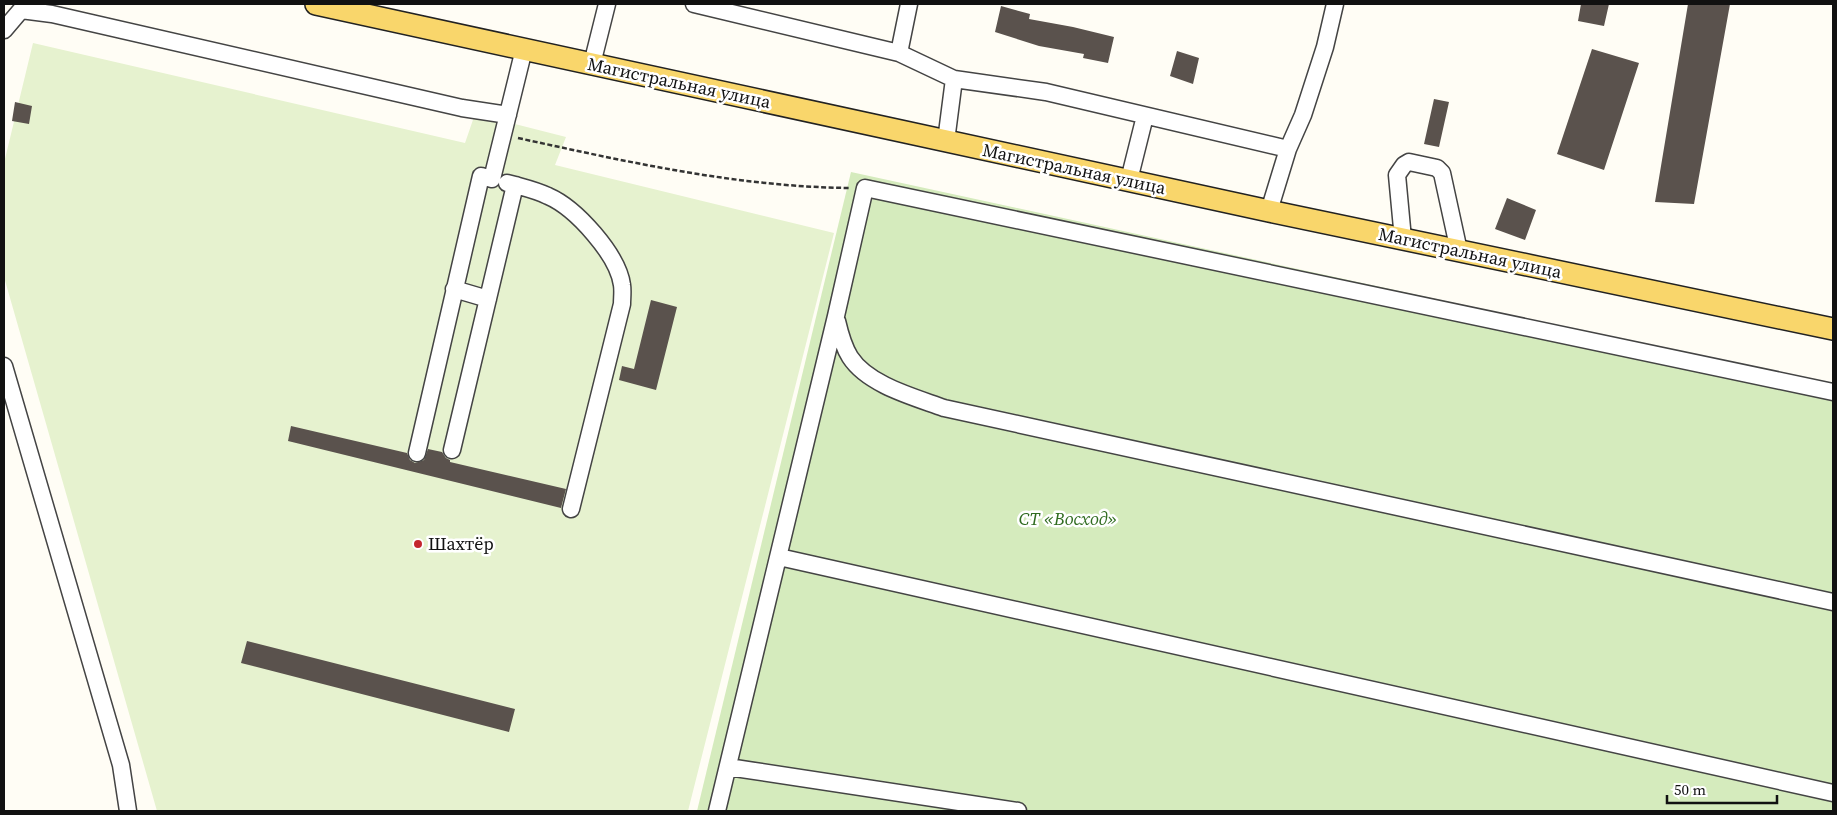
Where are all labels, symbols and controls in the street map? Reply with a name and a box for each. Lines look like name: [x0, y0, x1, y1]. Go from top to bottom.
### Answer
street label: Магистральная улица: [585, 51, 774, 114]
street label: Магистральная улица: [980, 137, 1169, 200]
street label: Магистральная улица: [1376, 221, 1565, 284]
park label: СТ «Восход»: [1019, 506, 1117, 531]
place label: Шахтёр: [428, 531, 494, 556]
marker: Шахтёр: [412, 538, 424, 550]
scale bar: [1667, 772, 1777, 804]
text: 50 m: [1674, 779, 1706, 800]

